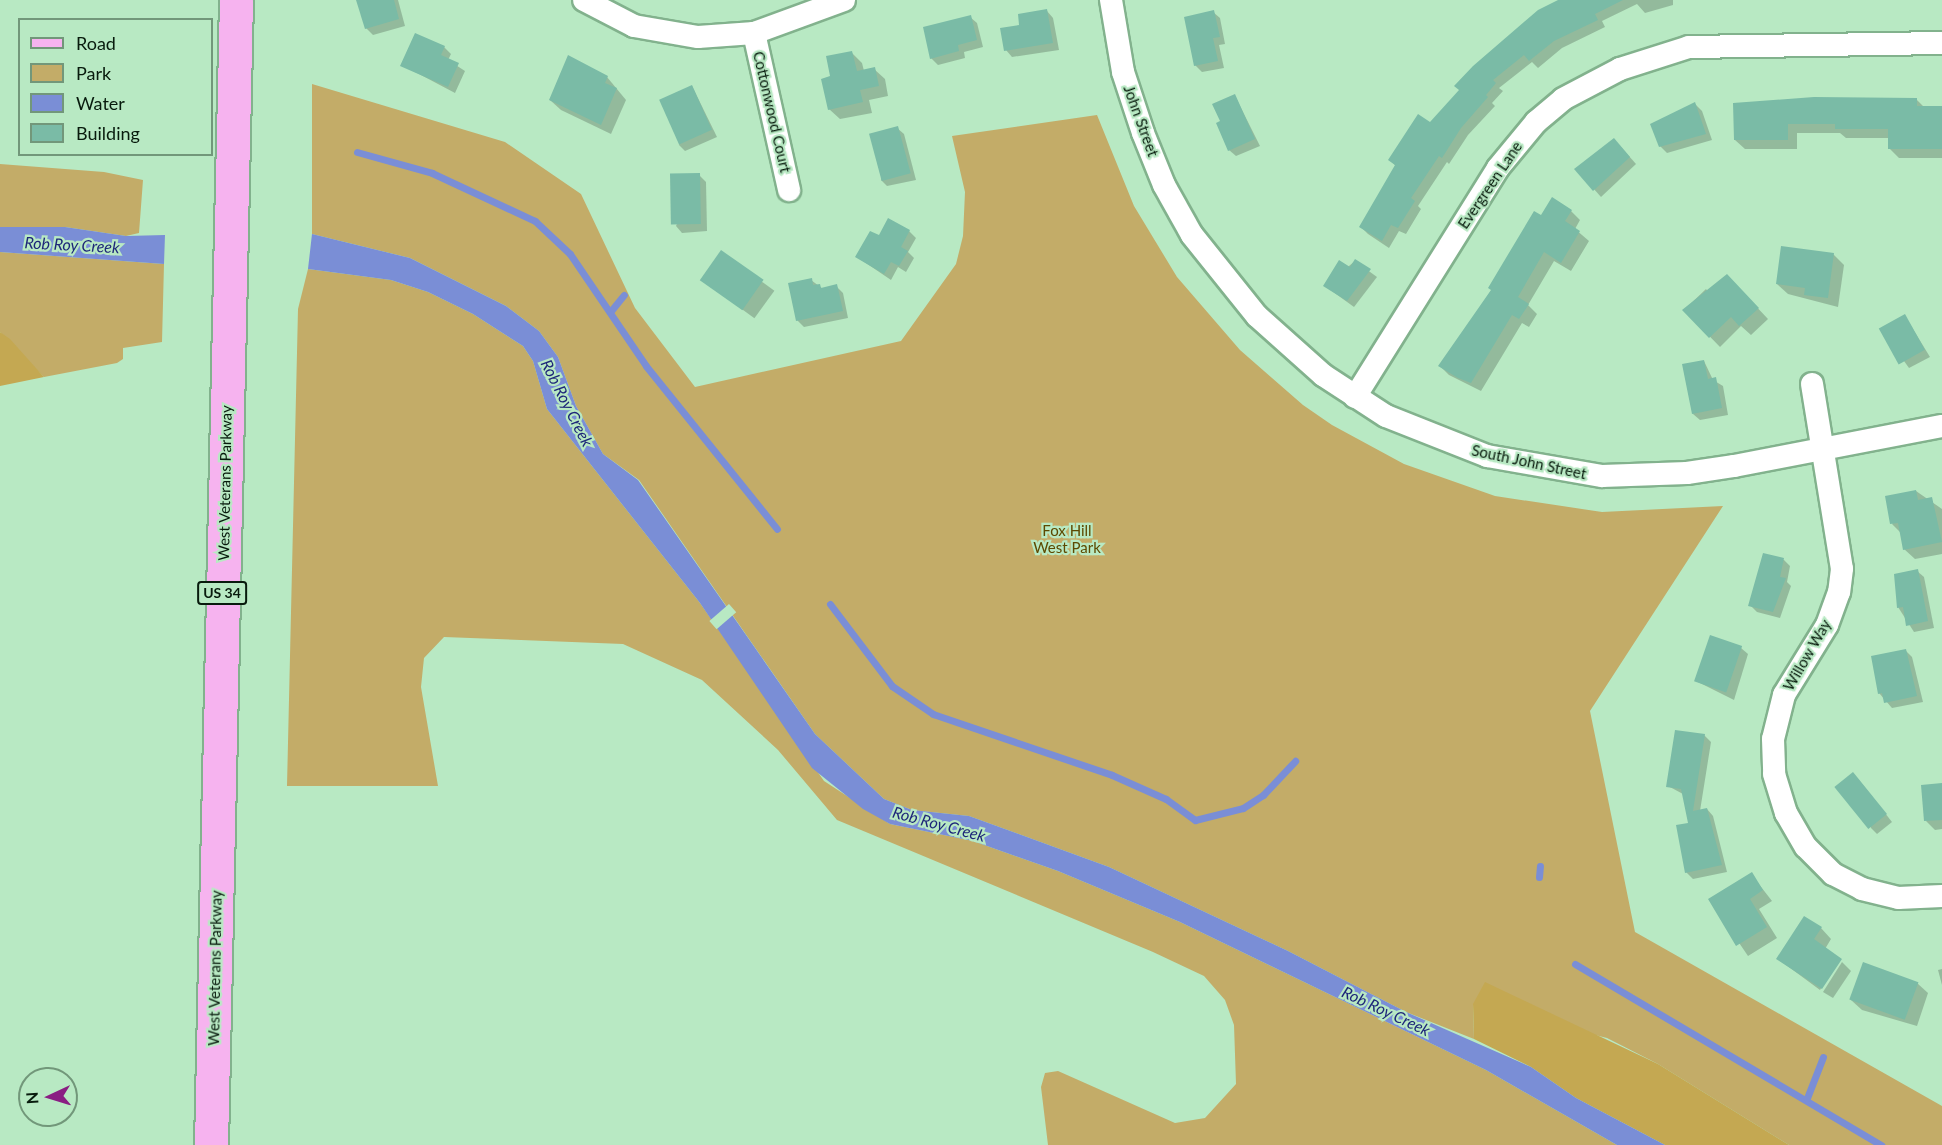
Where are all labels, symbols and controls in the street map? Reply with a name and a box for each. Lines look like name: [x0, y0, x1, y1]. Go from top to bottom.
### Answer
legend: [18, 18, 213, 156]
text: Road: [76, 32, 116, 54]
street label: Cottonwood Court: [749, 50, 795, 174]
text: Park: [76, 62, 111, 84]
street label: John Street: [1120, 83, 1162, 159]
text: Water: [76, 92, 125, 114]
text: Building: [76, 122, 140, 144]
street label: Evergreen Lane: [1454, 138, 1526, 232]
water label: Rob Roy Creek: [24, 233, 120, 257]
water label: Rob Roy Creek: [537, 356, 597, 450]
street label: West Veterans Parkway: [215, 405, 235, 561]
street label: South John Street: [1470, 441, 1588, 483]
park label: Fox Hill West Park: [1033, 521, 1101, 556]
road number: US 34: [196, 582, 248, 604]
street label: Willow Way: [1779, 616, 1835, 694]
water label: Rob Roy Creek: [890, 802, 988, 846]
street label: West Veterans Parkway: [205, 890, 225, 1046]
water label: Rob Roy Creek: [1339, 982, 1433, 1040]
north arrow: [18, 1067, 78, 1127]
text: N: [22, 1091, 41, 1105]

